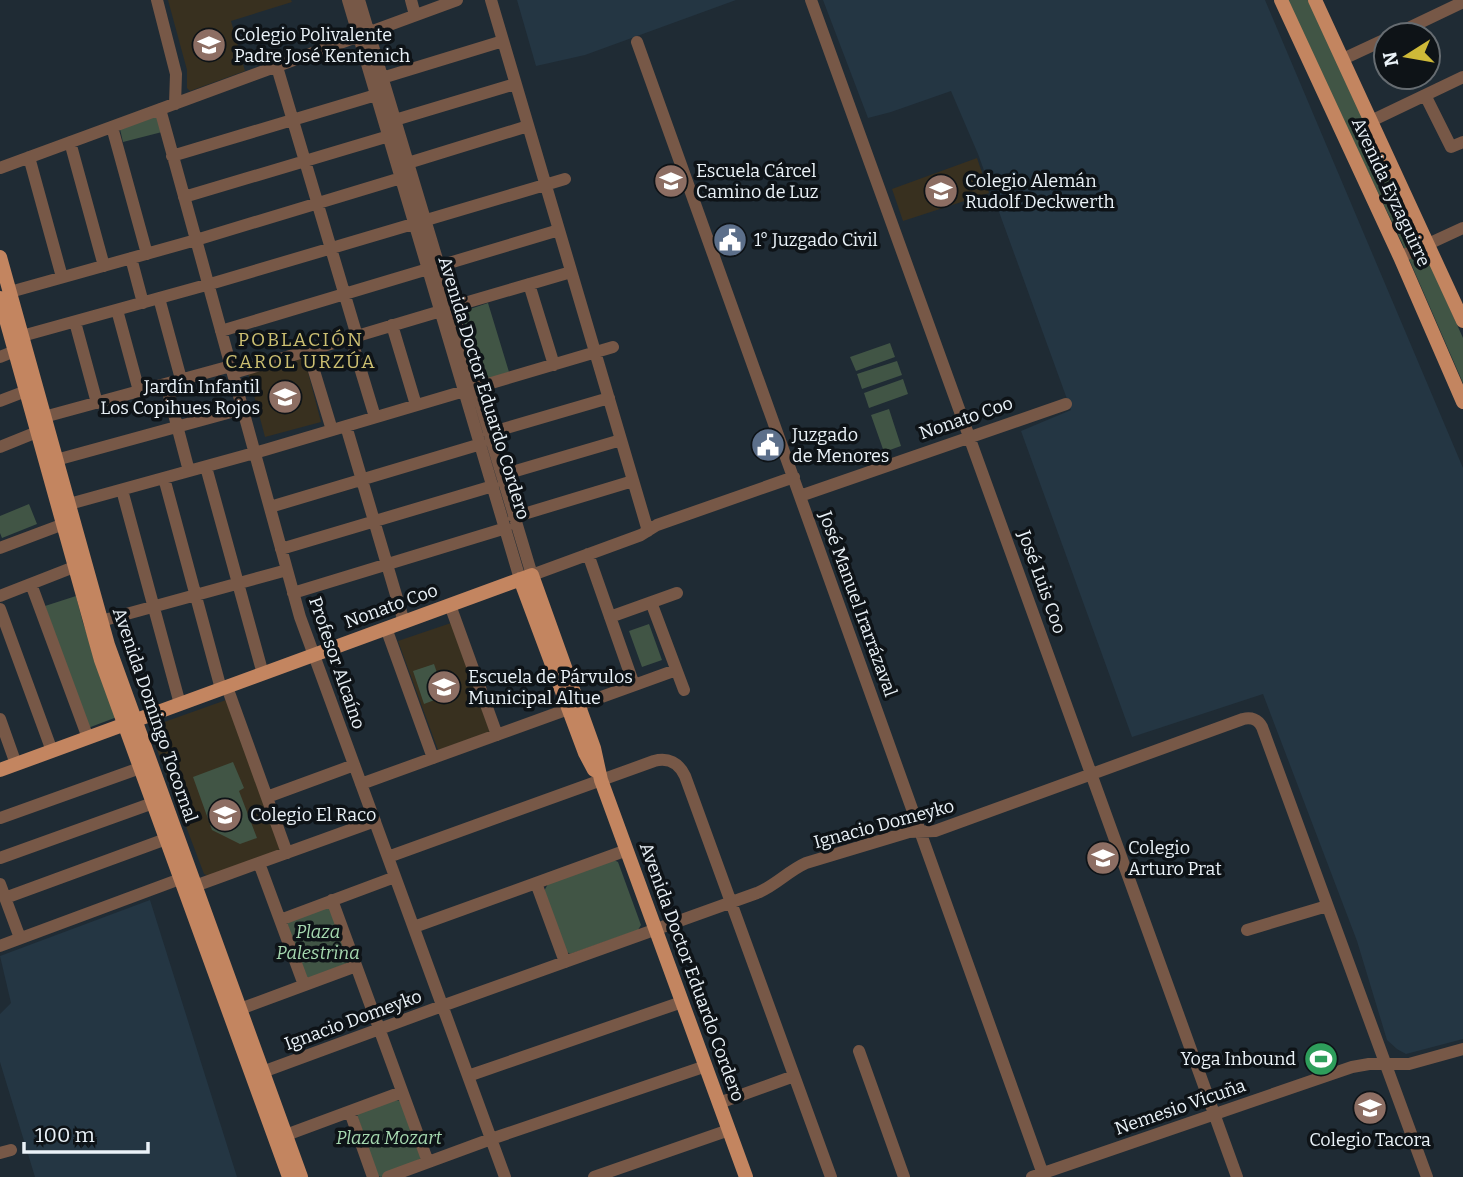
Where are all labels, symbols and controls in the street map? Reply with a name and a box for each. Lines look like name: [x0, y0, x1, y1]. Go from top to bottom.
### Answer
north arrow: [1372, 21, 1442, 91]
place label: Colegio Polivalente Padre José Kentenich: [234, 24, 410, 67]
school or university icon: Colegio Polivalente Padre José Kentenich: [190, 26, 228, 64]
text: N: [1378, 49, 1403, 69]
street label: Avenida Eyzaguirre: [1347, 114, 1435, 270]
place label: Escuela Cárcel Camino de Luz: [696, 160, 818, 203]
school or university icon: Escuela Cárcel Camino de Luz: [652, 162, 690, 200]
place label: Colegio Alemán Rudolf Deckwerth: [965, 170, 1115, 213]
school or university icon: Colegio Alemán Rudolf Deckwerth: [922, 172, 960, 210]
public building icon: 1° Juzgado Civil: [711, 221, 749, 259]
place label: 1° Juzgado Civil: [754, 229, 878, 251]
street label: Avenida Doctor Eduardo Cordero: [433, 254, 535, 522]
district label: POBLACIÓN CAROL URZÚA: [225, 328, 377, 373]
place label: Jardín Infantil Los Copihues Rojos: [100, 376, 260, 419]
school or university icon: Jardín Infantil Los Copihues Rojos: [266, 378, 304, 416]
street label: Nonato Coo: [916, 392, 1016, 444]
place label: Juzgado de Menores: [791, 424, 889, 467]
public building icon: Juzgado de Menores: [749, 426, 787, 464]
street label: José Manuel Irarrázaval: [814, 507, 902, 700]
street label: José Luis Coo: [1013, 526, 1071, 637]
street label: Nonato Coo: [341, 579, 441, 633]
street label: Profesor Alcaíno: [304, 594, 370, 732]
street label: Avenida Domingo Tocornal: [108, 605, 202, 825]
place label: Escuela de Párvulos Municipal Altue: [468, 666, 633, 709]
school or university icon: Escuela de Párvulos Municipal Altue: [425, 668, 463, 706]
street label: Ignacio Domeyko: [811, 795, 957, 853]
school or university icon: Colegio El Raco: [206, 796, 244, 834]
place label: Colegio El Raco: [250, 804, 376, 826]
place label: Colegio Arturo Prat: [1128, 837, 1222, 880]
street label: Avenida Doctor Eduardo Cordero: [635, 839, 749, 1105]
school or university icon: Colegio Arturo Prat: [1084, 839, 1122, 877]
park label: Plaza Palestrina: [276, 921, 360, 964]
street label: Ignacio Domeyko: [281, 985, 425, 1055]
sports icon: Yoga Inbound: [1302, 1040, 1340, 1078]
place label: Yoga Inbound: [1180, 1048, 1296, 1070]
street label: Nemesio Vicuña: [1112, 1074, 1249, 1140]
school or university icon: Colegio Tacora: [1351, 1089, 1389, 1127]
scale bar: [24, 1110, 149, 1154]
text: 100 m: [35, 1122, 95, 1148]
park label: Plaza Mozart: [336, 1127, 443, 1149]
place label: Colegio Tacora: [1309, 1129, 1431, 1151]

